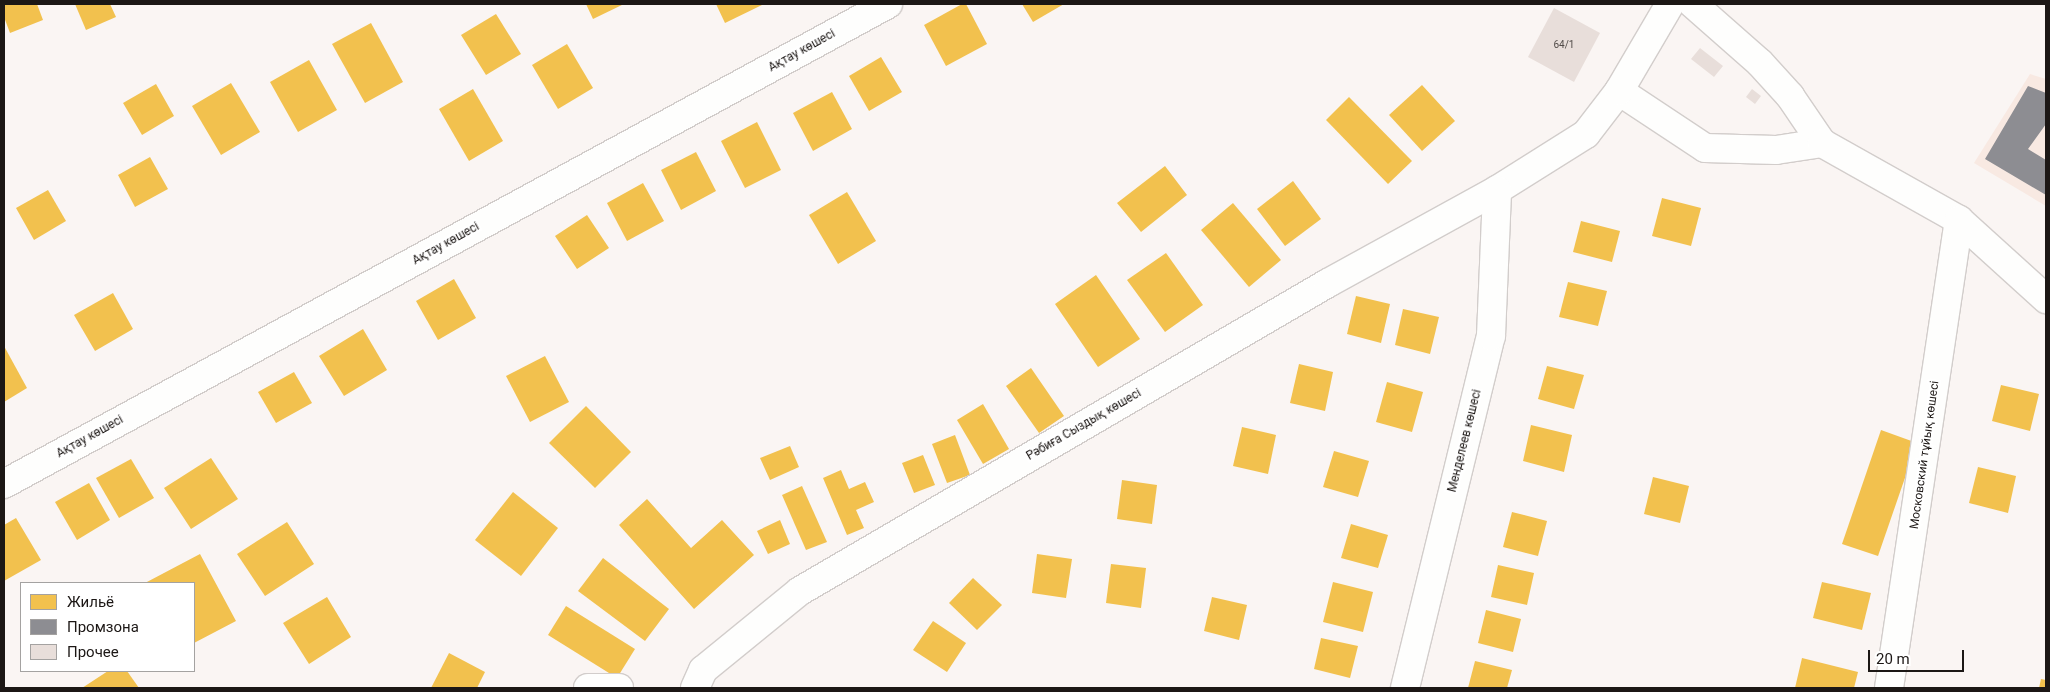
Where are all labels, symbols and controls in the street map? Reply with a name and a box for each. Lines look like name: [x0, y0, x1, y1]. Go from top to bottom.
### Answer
street label: Ақтау көшесі: [766, 27, 838, 75]
house number: 64/1: [1554, 39, 1574, 51]
street label: Ақтау көшесі: [410, 220, 482, 268]
street label: Московский тұйық көшесі: [1907, 380, 1943, 530]
street label: Рәбиға Сыздық көшесі: [1024, 386, 1144, 464]
street label: Менделеев көшесі: [1445, 388, 1485, 494]
street label: Ақтау көшесі: [54, 413, 126, 461]
legend: [20, 582, 195, 672]
text: Жильё: [67, 593, 114, 611]
text: Промзона: [67, 618, 139, 636]
scale bar: [1870, 640, 1966, 672]
text: Прочее: [67, 643, 119, 661]
text: 20 m: [1876, 650, 1910, 668]

